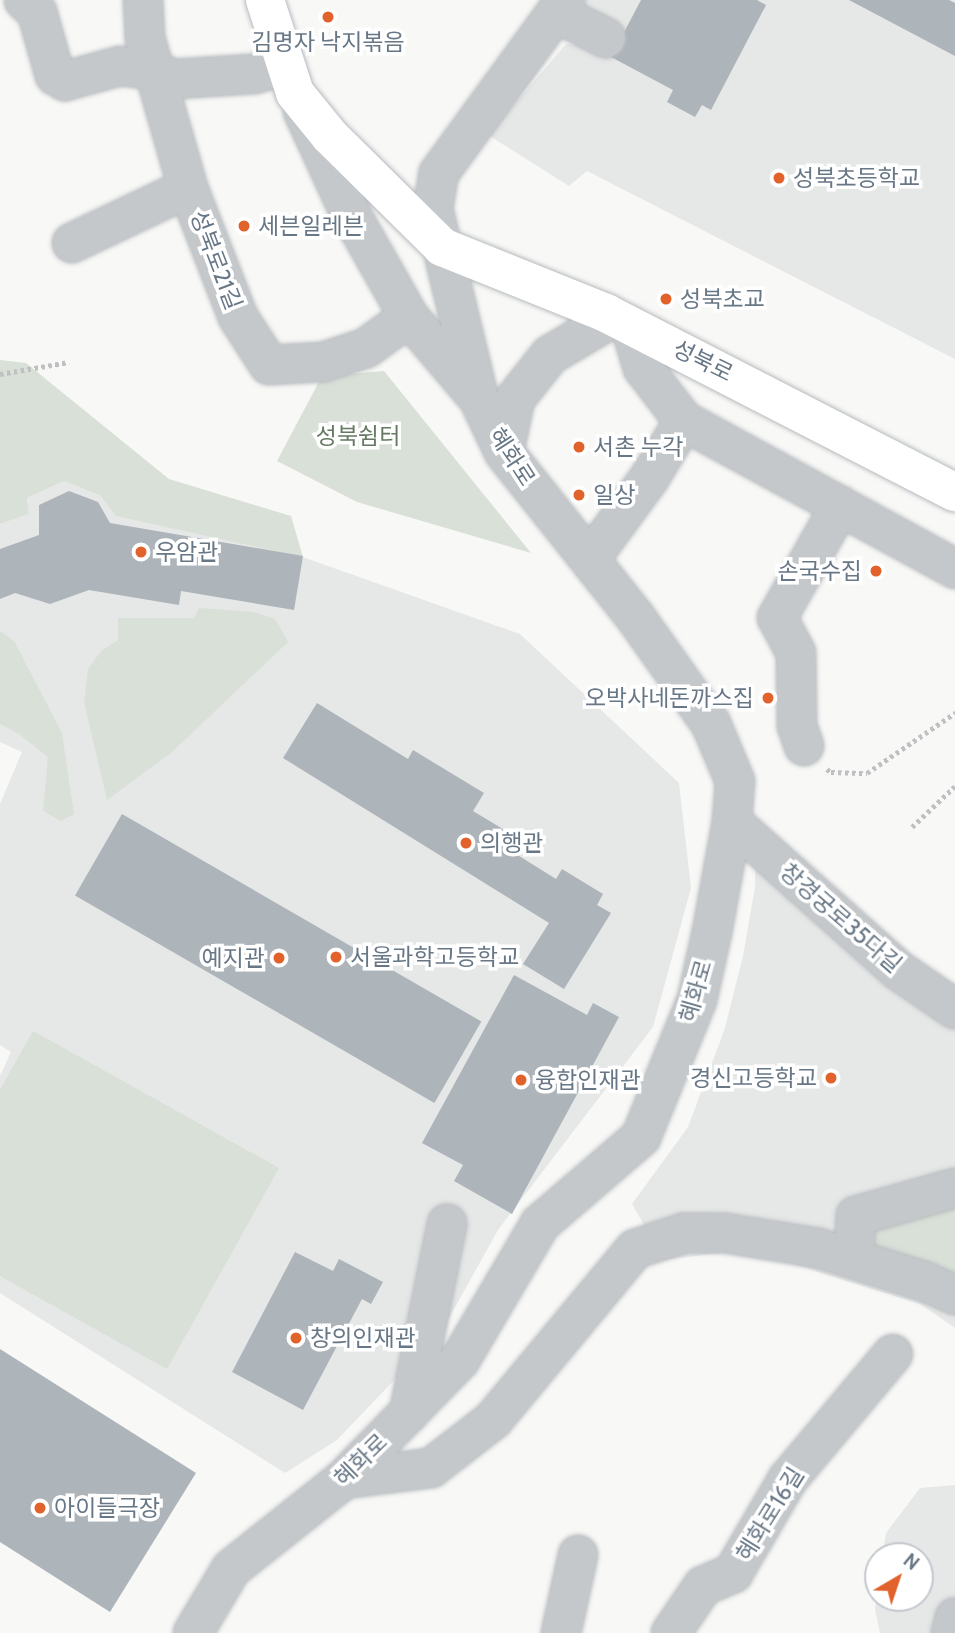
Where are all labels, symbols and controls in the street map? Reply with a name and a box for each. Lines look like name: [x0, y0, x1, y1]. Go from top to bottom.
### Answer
marker: 김명자 낙지볶음: [320, 9, 336, 25]
place label: 김명자 낙지볶음: [251, 28, 405, 56]
place label: 성북초등학교: [793, 164, 920, 192]
marker: 성북초등학교: [771, 170, 787, 186]
street label: 성북로21길: [184, 206, 248, 314]
place label: 세븐일레븐: [258, 212, 364, 240]
marker: 세븐일레븐: [236, 218, 252, 234]
place label: 성북초교: [680, 285, 765, 313]
marker: 성북초교: [658, 291, 674, 307]
street label: 성북로: [668, 335, 738, 387]
park label: 성북쉼터: [316, 422, 400, 450]
street label: 혜화로: [483, 423, 541, 491]
place label: 서촌 누각: [593, 433, 683, 461]
marker: 서촌 누각: [571, 439, 587, 455]
place label: 일상: [593, 481, 635, 509]
marker: 일상: [571, 487, 587, 503]
place label: 우암관: [155, 538, 218, 566]
marker: 우암관: [133, 544, 149, 560]
place label: 손국수집: [777, 557, 862, 585]
marker: 손국수집: [868, 563, 884, 579]
place label: 오박사네돈까스집: [585, 684, 754, 712]
marker: 오박사네돈까스집: [760, 690, 776, 706]
place label: 의행관: [480, 829, 543, 857]
marker: 의행관: [458, 835, 474, 851]
street label: 창경궁로35다길: [775, 858, 907, 978]
place label: 서울과학고등학교: [350, 943, 519, 971]
place label: 예지관: [202, 944, 265, 972]
marker: 서울과학고등학교: [328, 949, 344, 965]
marker: 예지관: [271, 950, 287, 966]
street label: 혜화로: [674, 957, 718, 1025]
place label: 경신고등학교: [690, 1064, 817, 1092]
place label: 융합인재관: [535, 1066, 641, 1094]
marker: 경신고등학교: [823, 1070, 839, 1086]
marker: 융합인재관: [513, 1072, 529, 1088]
place label: 창의인재관: [310, 1324, 416, 1352]
marker: 창의인재관: [288, 1330, 304, 1346]
street label: 혜화로: [329, 1428, 393, 1492]
street label: 혜화로16길: [730, 1462, 810, 1566]
place label: 아이들극장: [54, 1494, 160, 1522]
marker: 아이들극장: [32, 1500, 48, 1516]
north arrow: [864, 1542, 934, 1612]
text: N: [899, 1549, 924, 1575]

